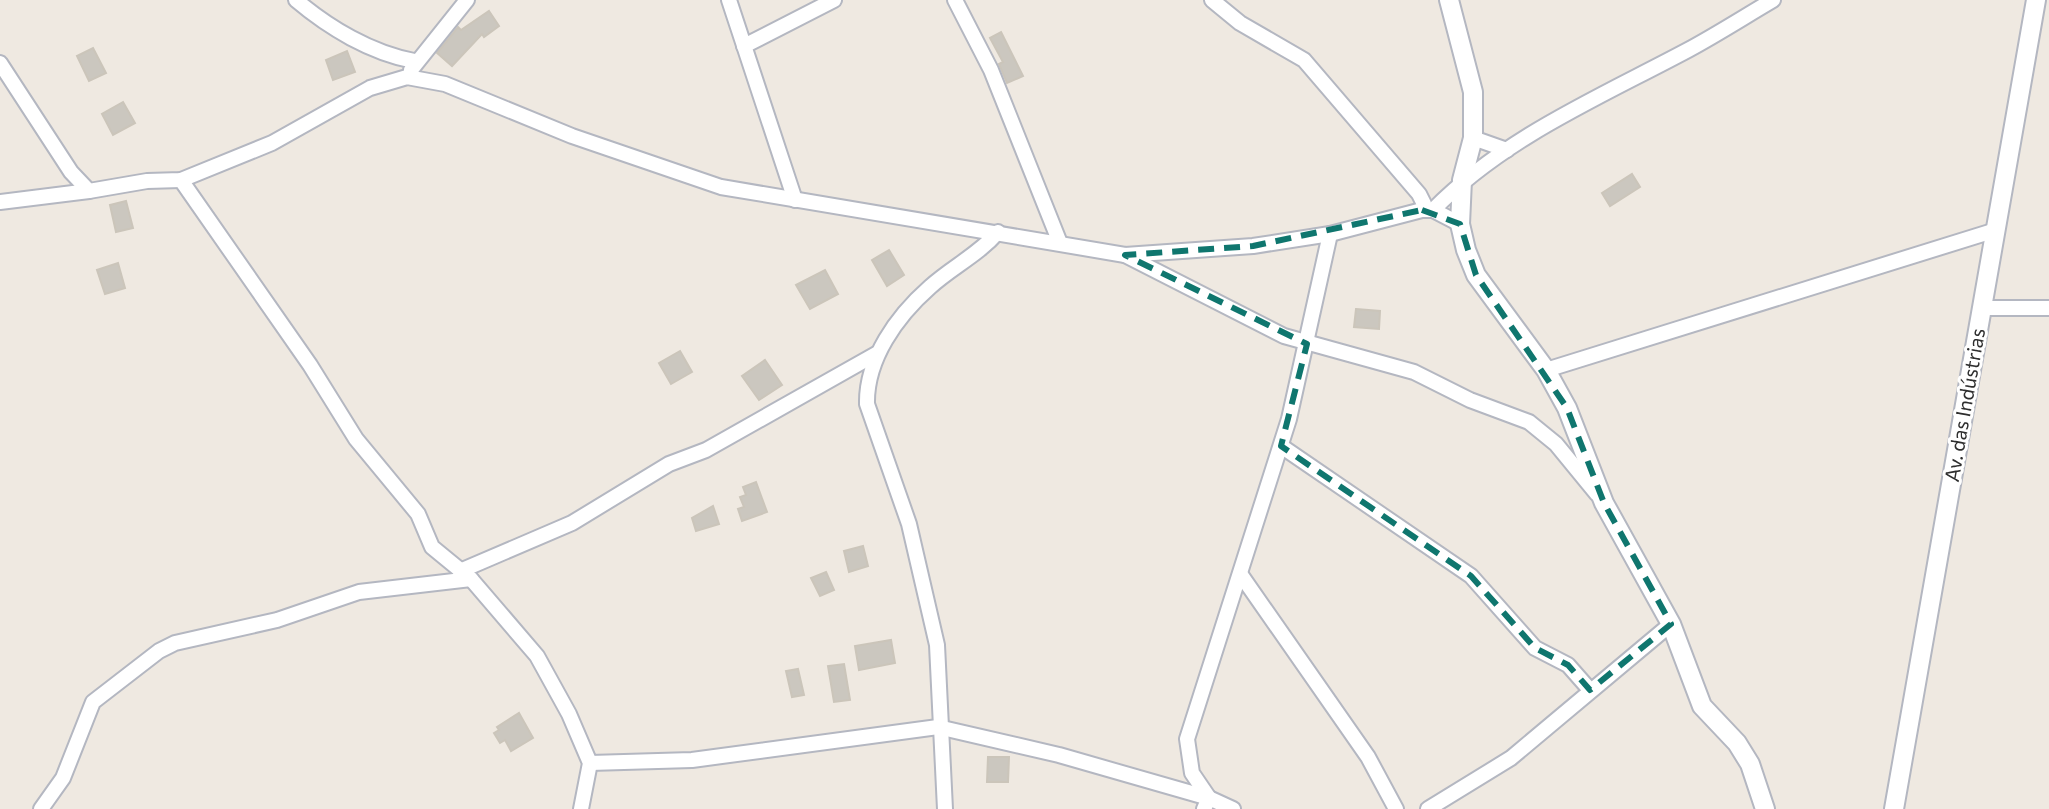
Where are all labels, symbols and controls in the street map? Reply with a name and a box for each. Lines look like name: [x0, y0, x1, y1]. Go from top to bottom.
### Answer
street label: Av. das Indústrias: [1939, 326, 1989, 483]

